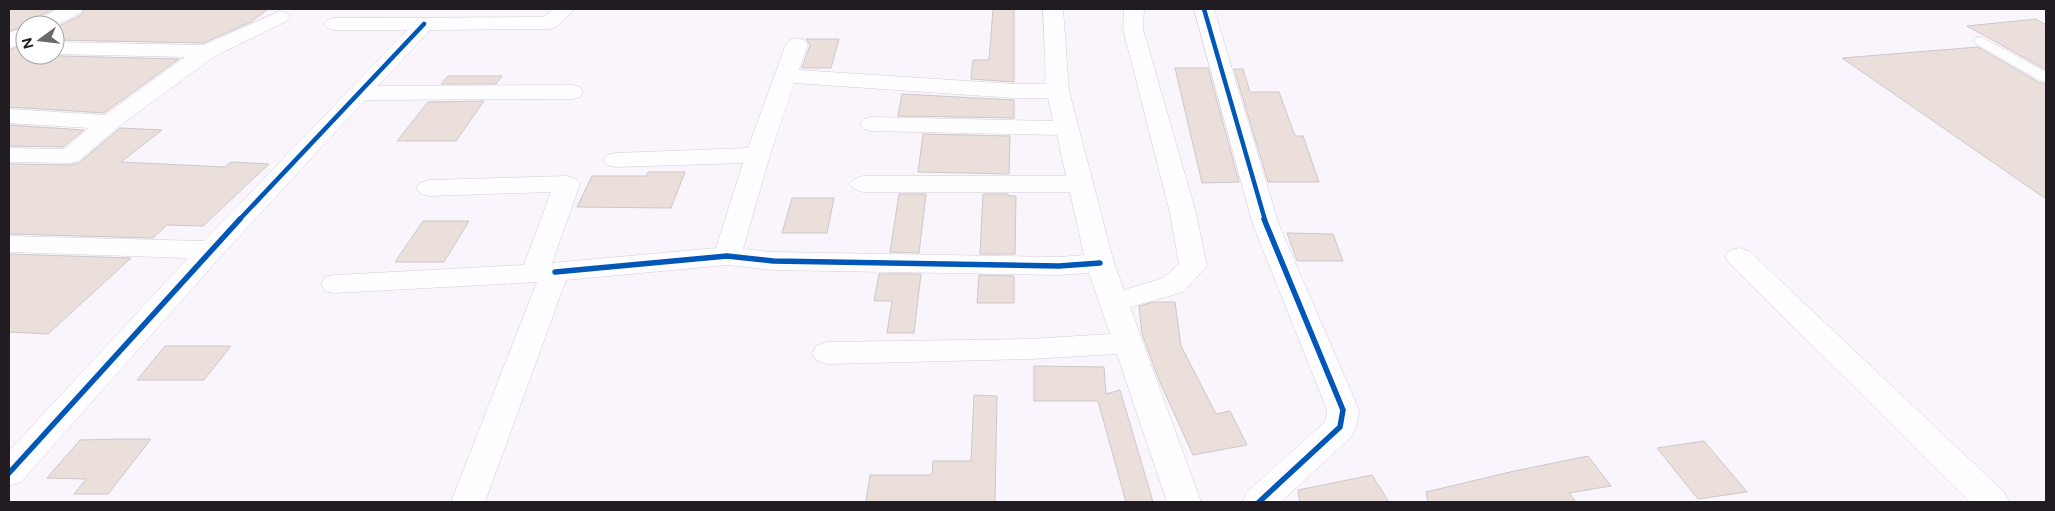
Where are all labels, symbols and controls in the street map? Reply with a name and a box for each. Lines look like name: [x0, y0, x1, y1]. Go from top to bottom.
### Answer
north arrow: [15, 15, 65, 65]
text: N: [18, 36, 38, 51]

